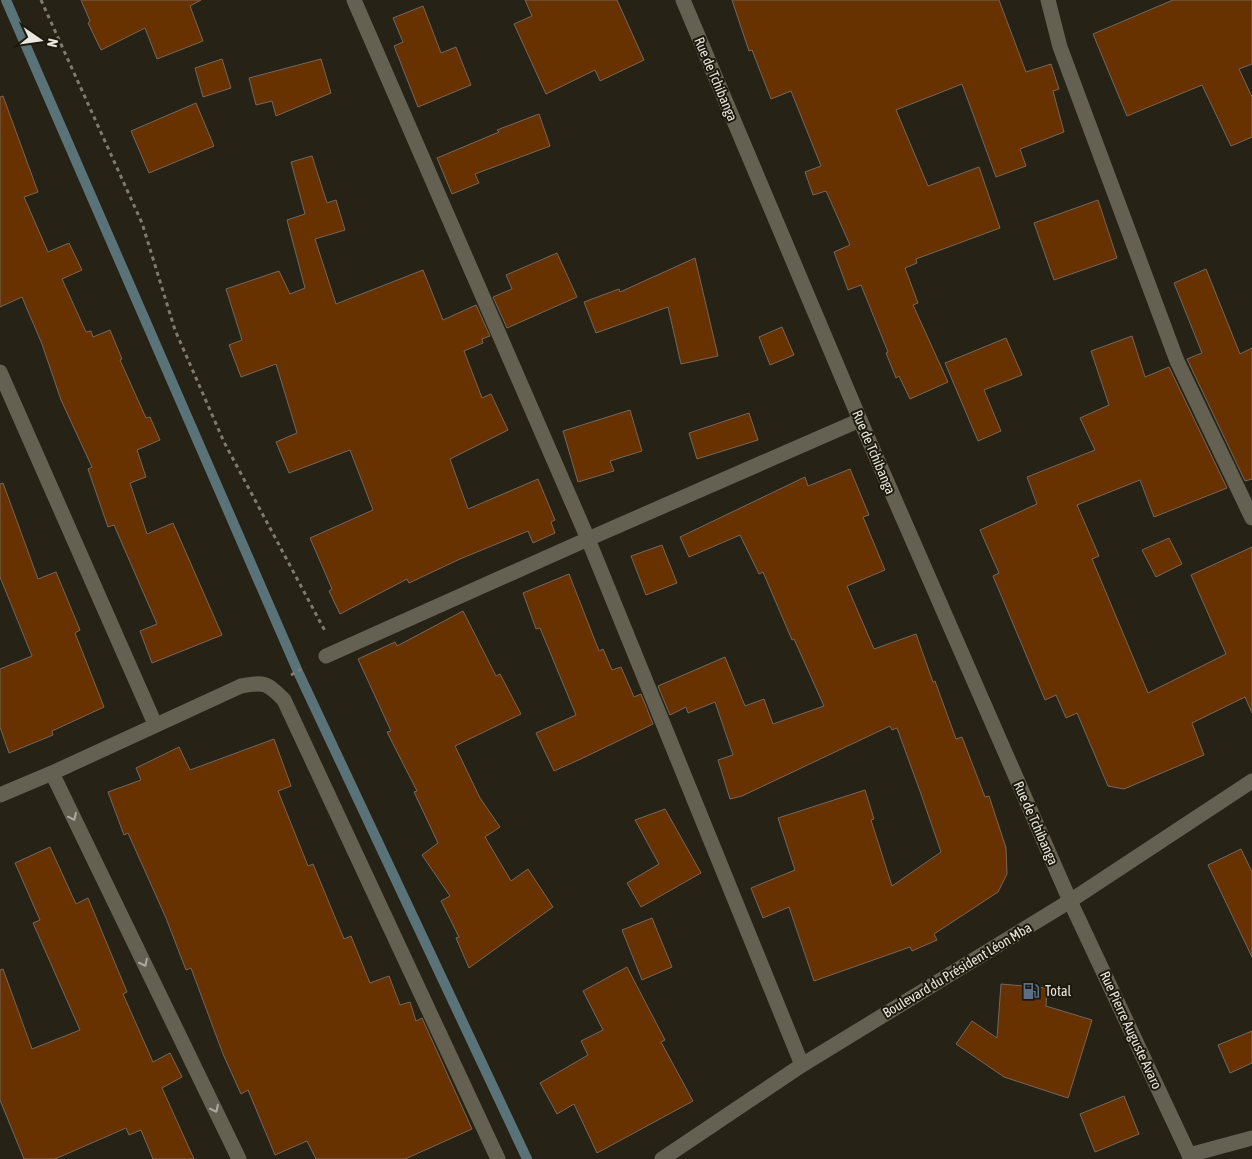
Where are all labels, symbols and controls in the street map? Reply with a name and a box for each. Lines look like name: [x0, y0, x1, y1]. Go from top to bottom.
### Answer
north arrow: [15, 15, 65, 65]
street label: Rue de Tchibanga: [691, 35, 741, 123]
text: N: [44, 37, 61, 49]
street label: Rue de Tchibanga: [849, 408, 899, 496]
street label: Rue de Tchibanga: [1010, 779, 1062, 867]
one-way arrow: [67, 812, 77, 821]
street label: Boulevard du Président Léon Mba: [880, 919, 1034, 1021]
one-way arrow: [138, 958, 148, 967]
street label: Rue Pierre Auguste Avaro: [1097, 969, 1165, 1091]
fuel station icon: Total: [1021, 981, 1041, 1001]
place label: Total: [1045, 983, 1071, 999]
one-way arrow: [209, 1104, 219, 1113]

